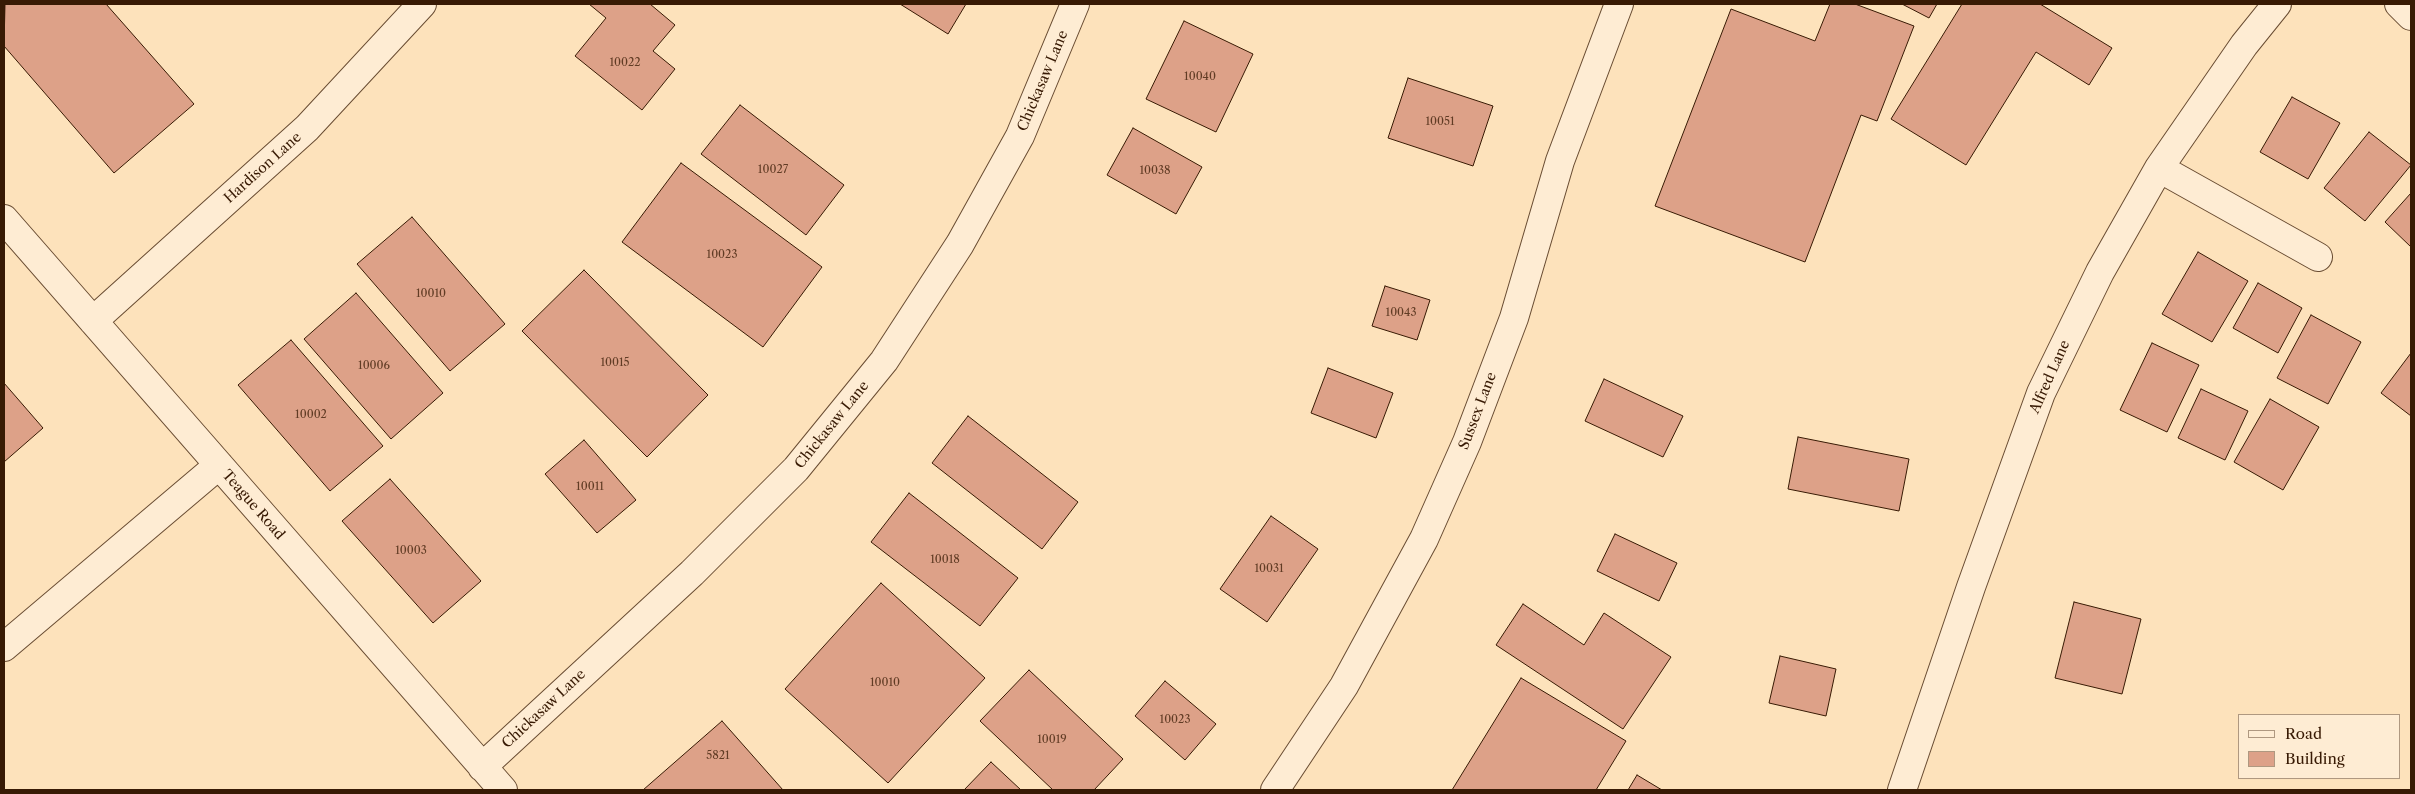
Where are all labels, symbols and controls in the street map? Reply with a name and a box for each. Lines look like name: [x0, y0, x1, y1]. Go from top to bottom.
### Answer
street label: Chickasaw Lane: [1014, 28, 1072, 134]
house number: 10022: [609, 56, 641, 70]
house number: 10040: [1184, 70, 1216, 84]
house number: 10051: [1425, 115, 1455, 129]
street label: Hardison Lane: [221, 129, 305, 207]
house number: 10027: [758, 163, 788, 177]
house number: 10038: [1139, 164, 1171, 178]
house number: 10023: [707, 248, 737, 262]
house number: 10010: [416, 287, 446, 301]
house number: 10043: [1386, 306, 1416, 320]
street label: Alfred Lane: [2026, 338, 2074, 416]
house number: 10015: [600, 356, 630, 370]
house number: 10006: [358, 359, 390, 373]
street label: Sussex Lane: [1456, 370, 1500, 452]
street label: Chickasaw Lane: [792, 378, 872, 472]
house number: 10002: [295, 408, 327, 422]
street label: Teague Road: [218, 467, 288, 543]
house number: 10011: [576, 480, 604, 494]
house number: 10003: [395, 544, 427, 558]
house number: 10018: [930, 553, 960, 567]
house number: 10031: [1254, 562, 1284, 576]
street label: Chickasaw Lane: [499, 666, 589, 752]
house number: 10010: [870, 676, 900, 690]
house number: 10023: [1160, 713, 1190, 727]
legend: [2238, 714, 2400, 779]
text: Road: [2285, 724, 2322, 743]
house number: 10019: [1037, 733, 1067, 747]
house number: 5821: [706, 749, 730, 763]
text: Building: [2285, 749, 2345, 768]

